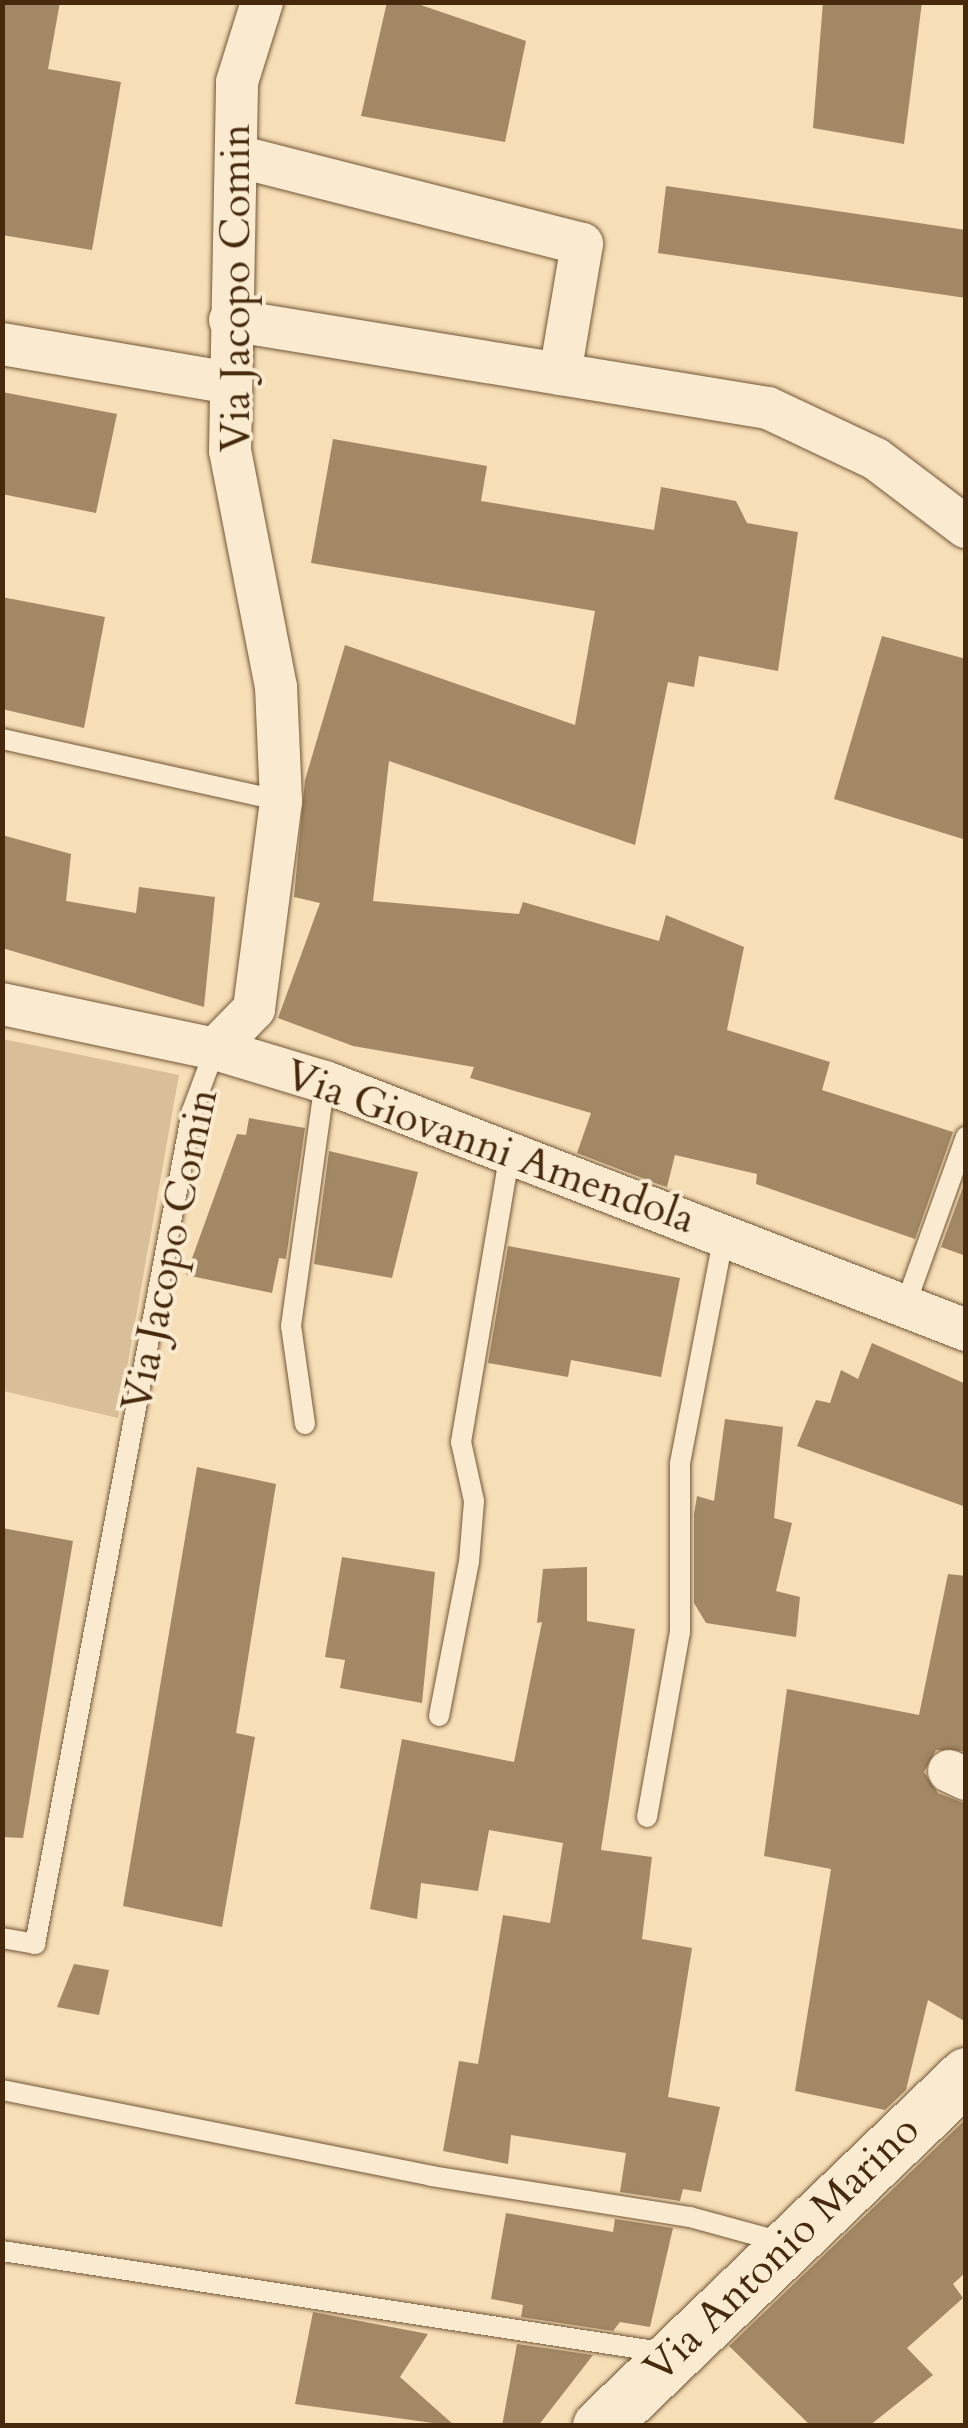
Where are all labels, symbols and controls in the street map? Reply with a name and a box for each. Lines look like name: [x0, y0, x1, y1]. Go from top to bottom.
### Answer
street label: Via Jacopo Comin: [211, 124, 261, 452]
street label: Via Giovanni Amendola: [278, 1049, 702, 1245]
street label: Via Jacopo Comin: [111, 1084, 229, 1416]
street label: Via Antonio Marino: [634, 2105, 930, 2393]

